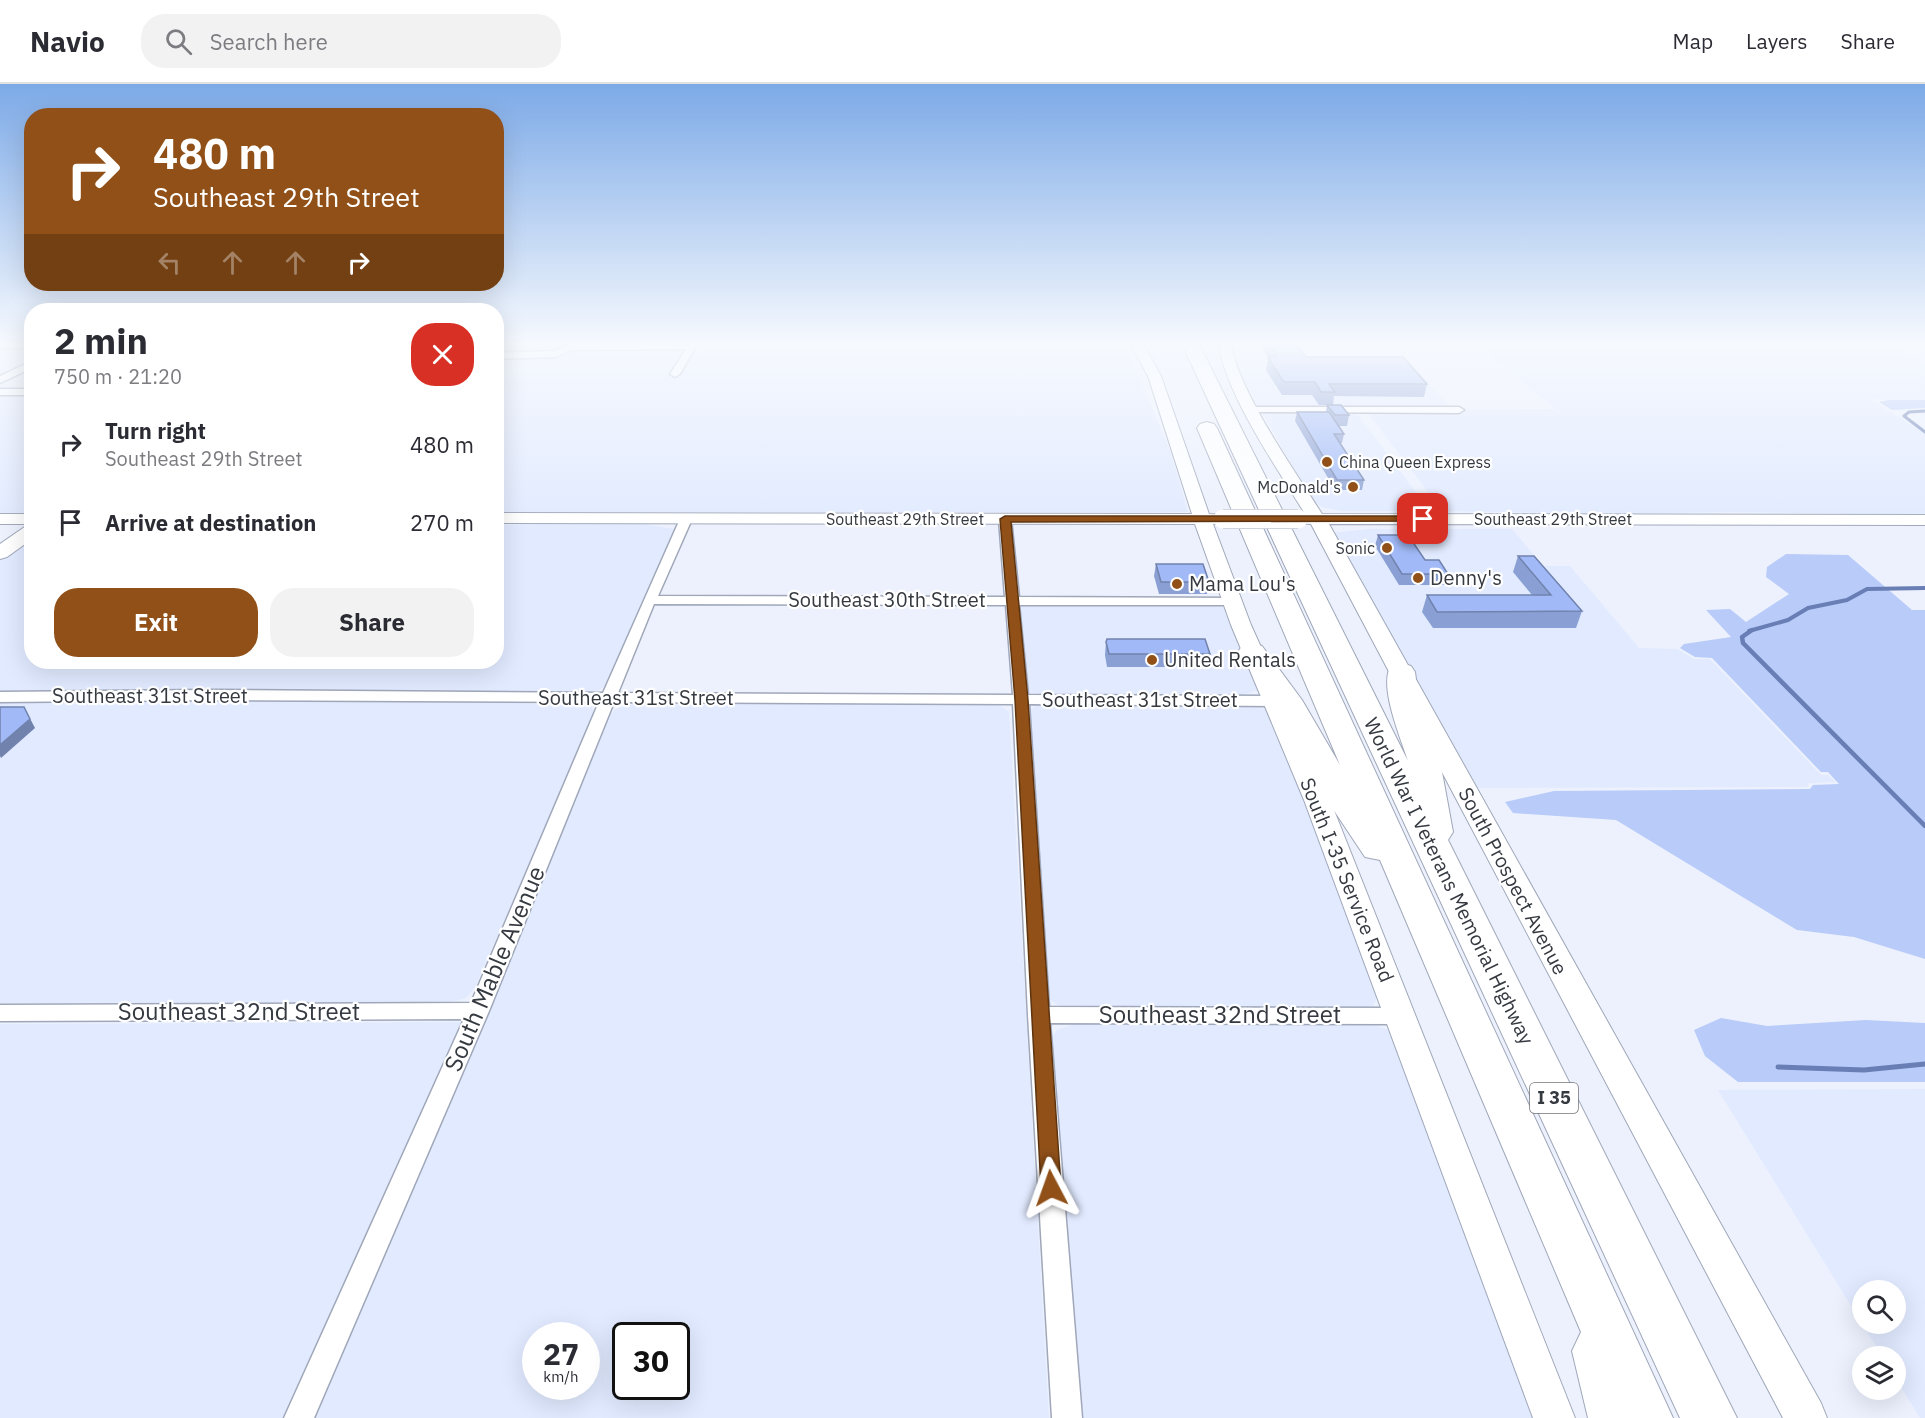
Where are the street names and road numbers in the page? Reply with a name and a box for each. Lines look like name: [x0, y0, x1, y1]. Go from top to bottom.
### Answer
street label: Southeast 29th Street: [826, 509, 984, 529]
street label: Southeast 29th Street: [1474, 509, 1632, 529]
street label: Southeast 30th Street: [788, 586, 986, 613]
street label: Southeast 31st Street: [52, 682, 248, 709]
street label: Southeast 31st Street: [538, 684, 734, 711]
street label: Southeast 31st Street: [1042, 686, 1238, 713]
street label: World War I Veterans Memorial Highway: [1358, 713, 1541, 1049]
street label: South I-35 Service Road: [1294, 774, 1401, 986]
street label: South Prospect Avenue: [1453, 782, 1574, 979]
street label: South Mable Avenue: [436, 861, 552, 1076]
street label: Southeast 32nd Street: [118, 995, 360, 1027]
street label: Southeast 32nd Street: [1099, 998, 1341, 1030]
road number: I 35: [1530, 1083, 1578, 1113]

